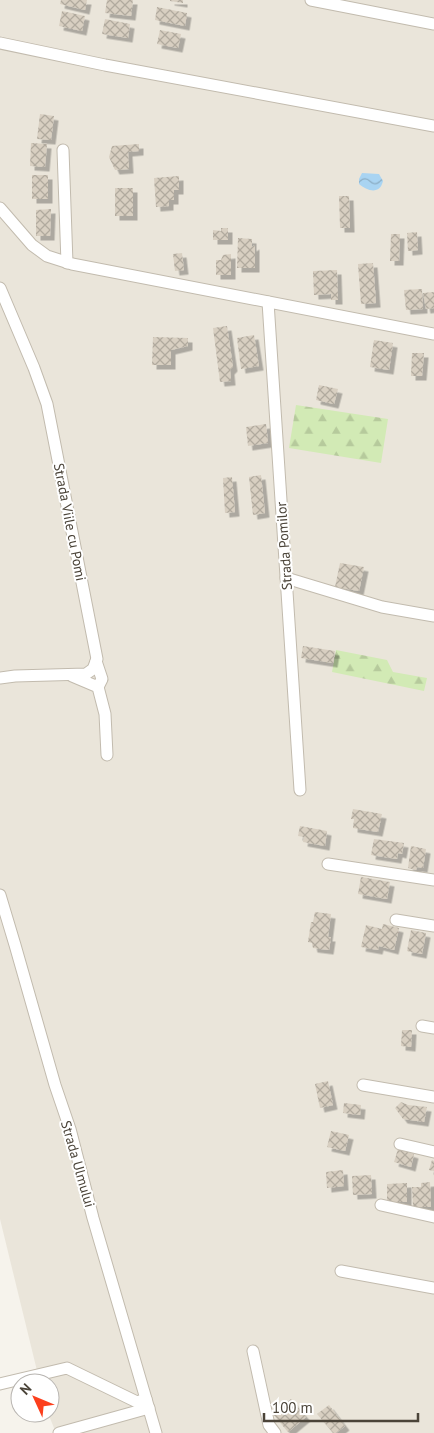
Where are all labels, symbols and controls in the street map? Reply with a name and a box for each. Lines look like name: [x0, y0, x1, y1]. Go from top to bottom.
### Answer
street label: Strada Viile cu Pomi: [50, 462, 90, 582]
street label: Strada Pomilor: [272, 501, 296, 591]
street label: Strada Ulmului: [57, 1118, 99, 1210]
north arrow: [10, 1373, 60, 1423]
text: N: [16, 1379, 35, 1399]
scale bar: [264, 1390, 418, 1422]
text: 100 m: [272, 1398, 313, 1417]

